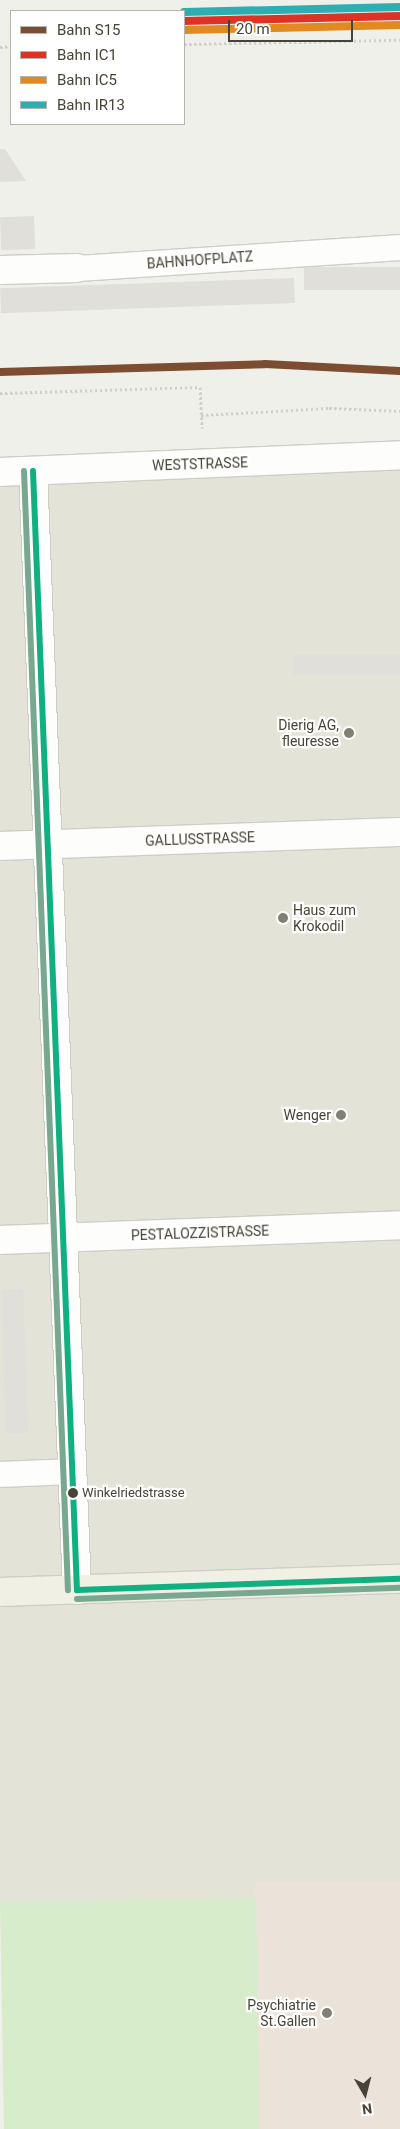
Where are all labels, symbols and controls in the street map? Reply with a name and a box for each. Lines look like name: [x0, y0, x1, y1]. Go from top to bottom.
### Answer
legend: [10, 10, 185, 125]
scale bar: [230, 10, 355, 42]
text: 20 m: [236, 20, 270, 38]
text: Bahn S15: [57, 21, 121, 39]
text: Bahn IC1: [57, 46, 117, 64]
text: Bahn IC5: [57, 71, 117, 89]
text: Bahn IR13: [57, 96, 125, 114]
street label: BAHNHOFPLATZ: [146, 248, 254, 272]
street label: WESTSTRASSE: [152, 454, 248, 474]
place label: Dierig AG, fleuresse: [278, 717, 339, 750]
marker: Dierig AG, fleuresse: [343, 727, 355, 739]
street label: GALLUSSTRASSE: [145, 829, 255, 849]
place label: Haus zum Krokodil: [293, 902, 356, 934]
marker: Haus zum Krokodil: [277, 912, 289, 924]
place label: Wenger: [284, 1107, 331, 1123]
marker: Wenger: [335, 1109, 347, 1121]
street label: PESTALOZZISTRASSE: [131, 1222, 269, 1244]
place label: Winkelriedstrasse: [82, 1485, 185, 1501]
marker: Winkelriedstrasse: [68, 1488, 78, 1498]
place label: Psychiatrie St.Gallen: [247, 1997, 316, 2030]
marker: Psychiatrie St.Gallen: [320, 2006, 334, 2020]
north arrow: [340, 2069, 390, 2119]
text: N: [361, 2100, 373, 2117]

